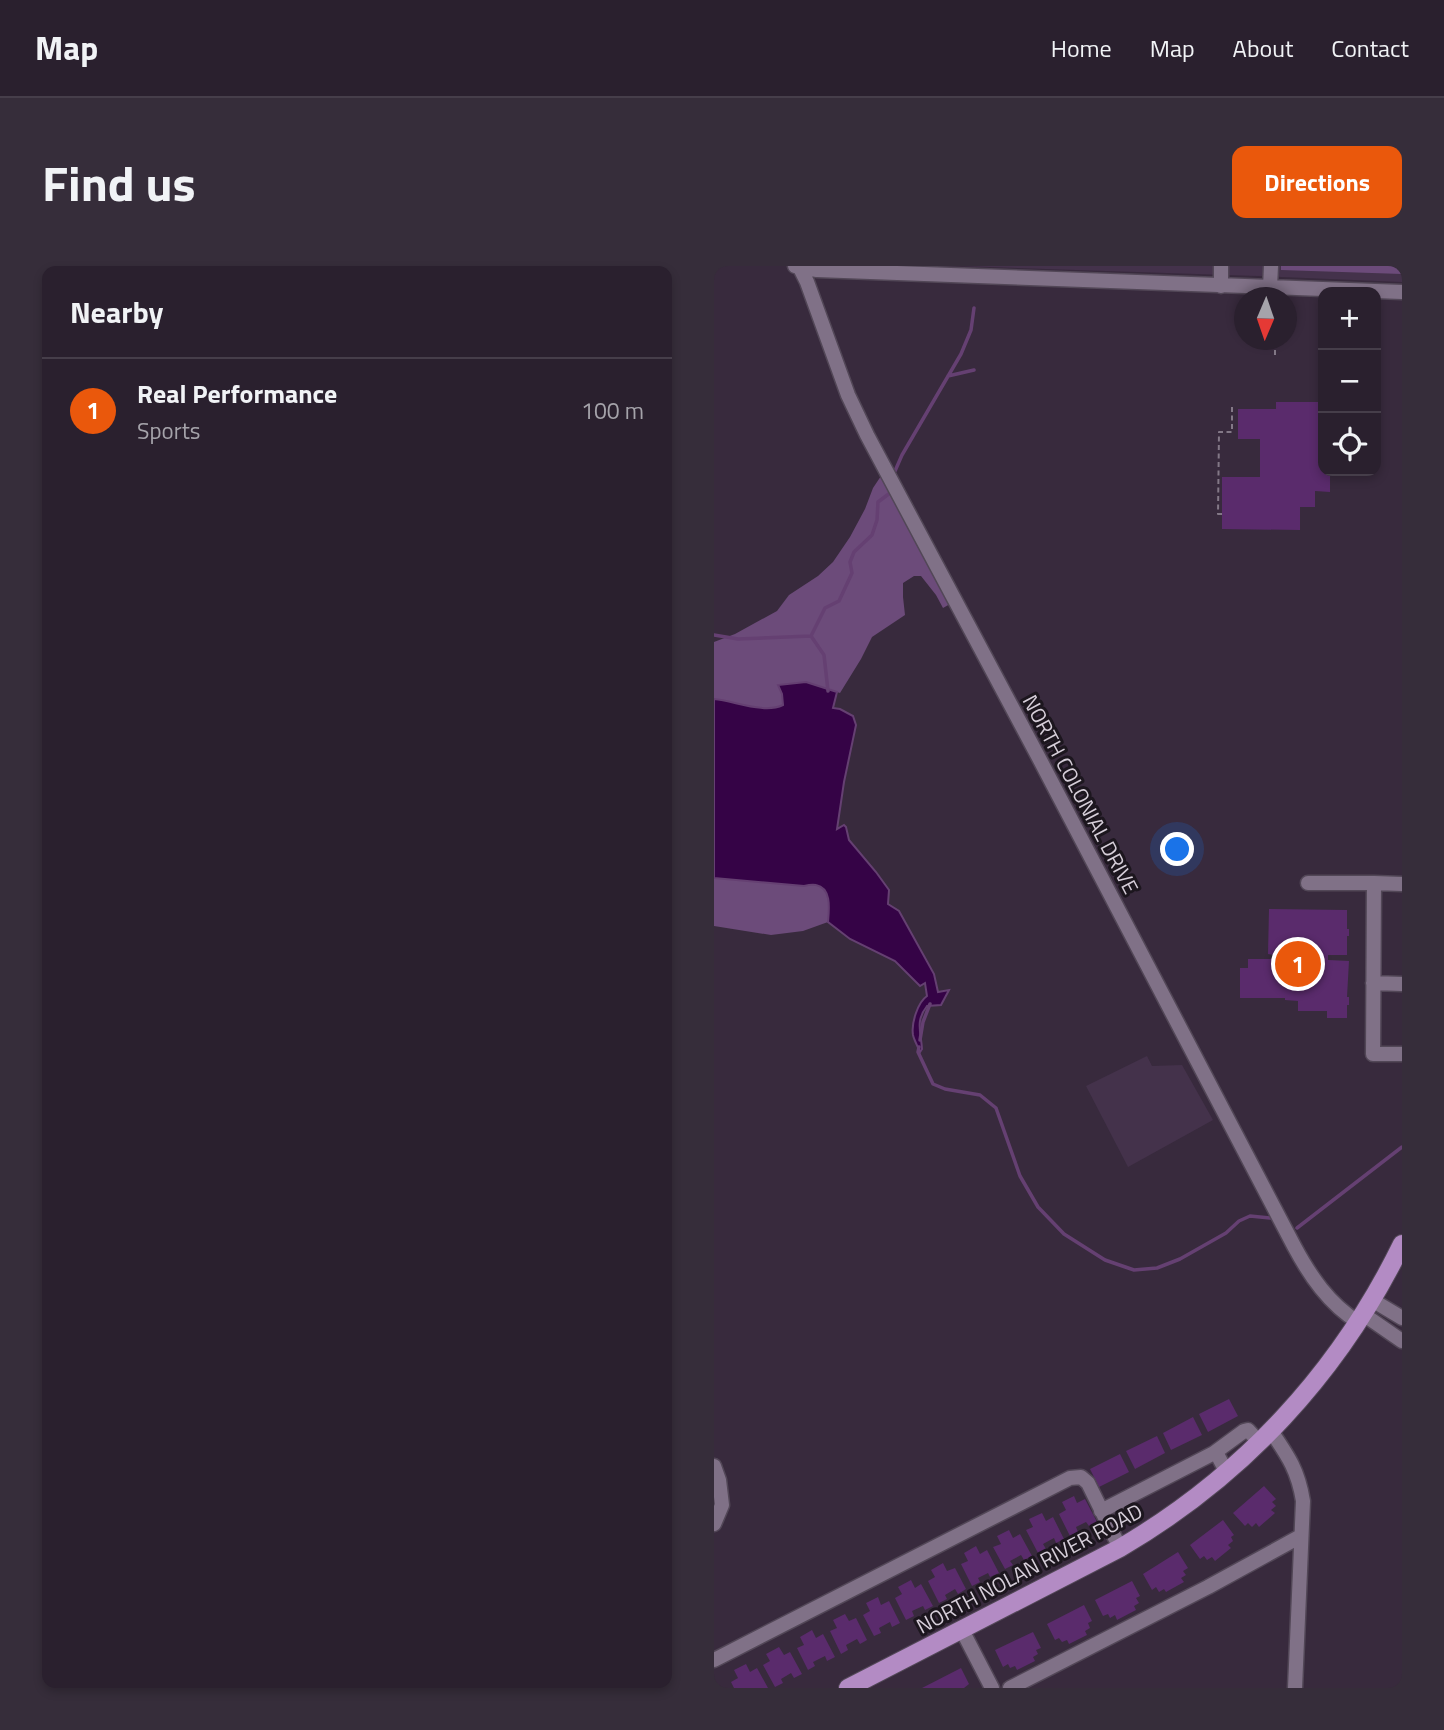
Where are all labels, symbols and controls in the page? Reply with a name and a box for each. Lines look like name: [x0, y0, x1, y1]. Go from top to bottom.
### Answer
text: Map: [35, 23, 98, 73]
text: Home: [1051, 30, 1112, 66]
text: Map: [1150, 30, 1195, 66]
text: About: [1233, 30, 1293, 66]
text: Contact: [1331, 30, 1409, 66]
text: Find us: [42, 145, 196, 220]
button: Directions: [1232, 146, 1402, 218]
north arrow: [1234, 287, 1297, 350]
map controls: [1318, 287, 1381, 476]
button: +: [1318, 287, 1381, 350]
text: Nearby: [70, 289, 163, 335]
button: −: [1318, 350, 1381, 413]
text: Real Performance: [137, 374, 337, 413]
text: 1: [87, 393, 99, 428]
text: 100 m: [581, 393, 644, 428]
text: Sports: [137, 413, 200, 448]
button: locate: [1318, 413, 1381, 476]
street label: NORTH COLONIAL DRIVE: [1015, 689, 1147, 899]
your location: [1160, 832, 1194, 866]
pin: 1: [1275, 938, 1321, 990]
street label: NORTH NOLAN RIVER ROAD: [910, 1495, 1148, 1641]

